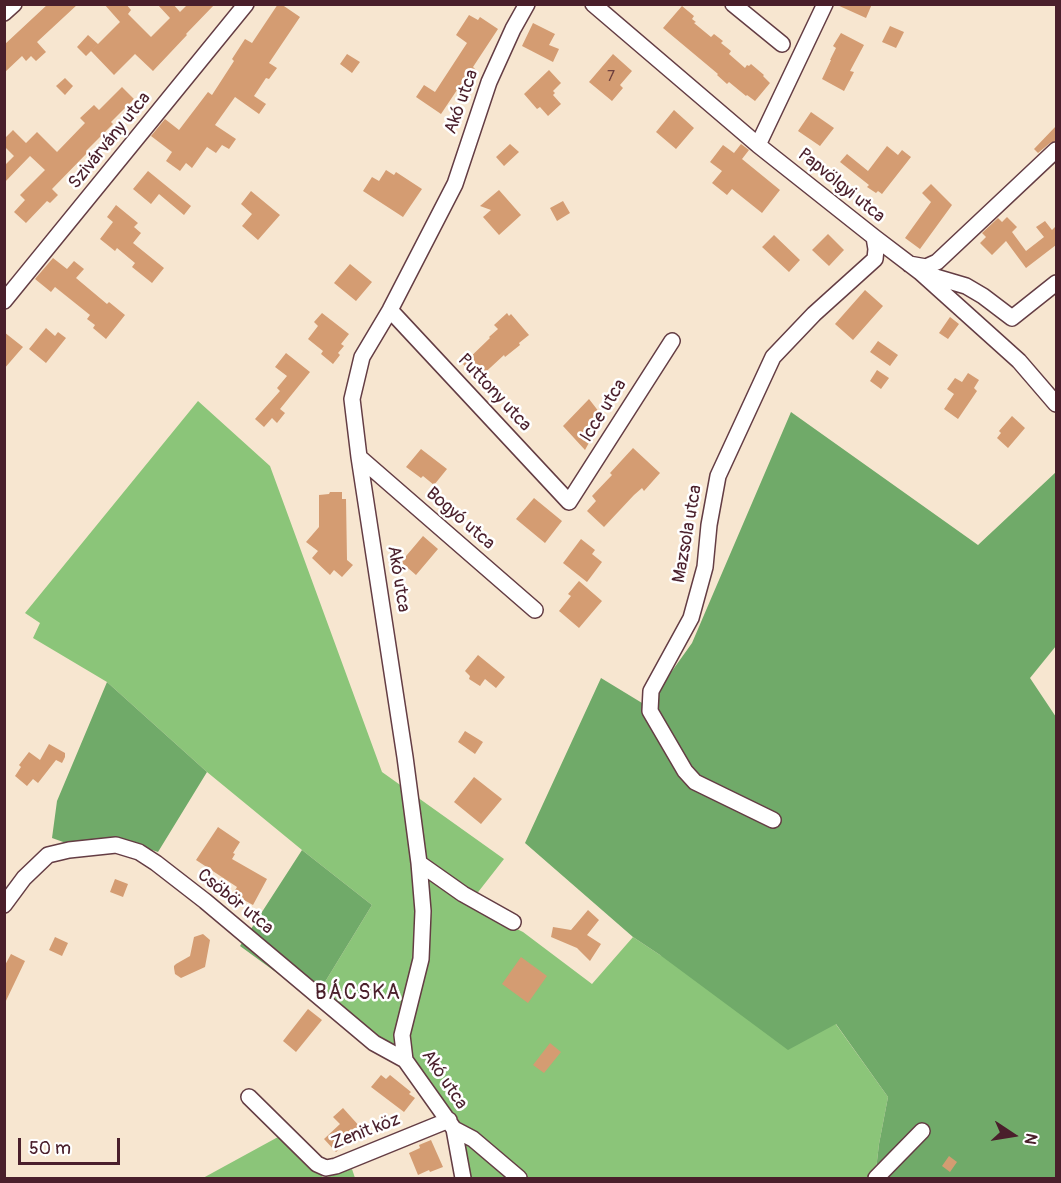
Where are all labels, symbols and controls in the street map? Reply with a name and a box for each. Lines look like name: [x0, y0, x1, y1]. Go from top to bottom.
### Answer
street label: Akó utca: [440, 67, 484, 137]
house number: 7: [607, 68, 615, 86]
street label: Szivárvány utca: [64, 88, 156, 194]
street label: Papvölgyi utca: [793, 144, 889, 228]
street label: Puttony utca: [453, 350, 535, 436]
street label: Icce utca: [576, 376, 632, 446]
street label: Bogyó utca: [421, 483, 499, 555]
street label: Mazsola utca: [669, 483, 707, 585]
street label: Akó utca: [382, 544, 414, 614]
street label: Csöbör utca: [193, 865, 277, 939]
district label: BÁCSKA: [315, 981, 401, 1007]
street label: Akó utca: [416, 1046, 472, 1114]
north arrow: [983, 1105, 1043, 1165]
street label: Zenit köz: [328, 1109, 404, 1155]
scale bar: [21, 1126, 123, 1164]
text: N: [1020, 1131, 1042, 1146]
text: 50 m: [29, 1137, 71, 1160]

